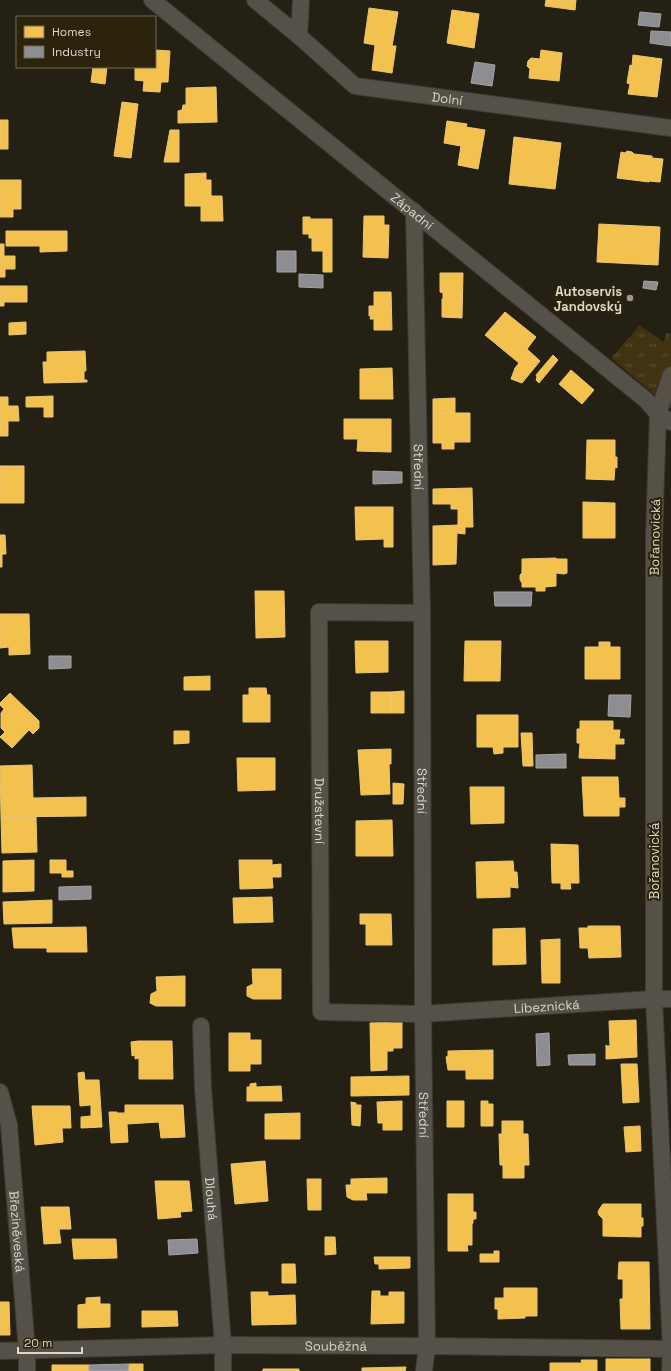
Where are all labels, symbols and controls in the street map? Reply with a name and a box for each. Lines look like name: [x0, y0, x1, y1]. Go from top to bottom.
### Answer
legend: [16, 16, 156, 68]
text: Homes: [52, 24, 91, 40]
text: Industry: [52, 44, 101, 60]
street label: Dolní: [431, 88, 465, 109]
street label: Západní: [387, 188, 438, 234]
place label: Autoservis Jandovský: [554, 283, 622, 315]
marker: Autoservis Jandovský: [625, 293, 635, 303]
street label: Střední: [410, 444, 428, 491]
street label: Bořanovická: [646, 498, 664, 576]
street label: Střední: [414, 768, 431, 815]
street label: Družstevní: [311, 778, 329, 845]
street label: Bořanovická: [646, 822, 663, 899]
street label: Líbeznická: [513, 995, 581, 1017]
street label: Střední: [415, 1092, 433, 1139]
street label: Dlouhá: [201, 1176, 222, 1221]
street label: Březiněveská: [6, 1190, 29, 1273]
scale bar: [18, 1329, 82, 1355]
text: 20 m: [24, 1335, 52, 1351]
street label: Souběžná: [305, 1337, 368, 1354]

